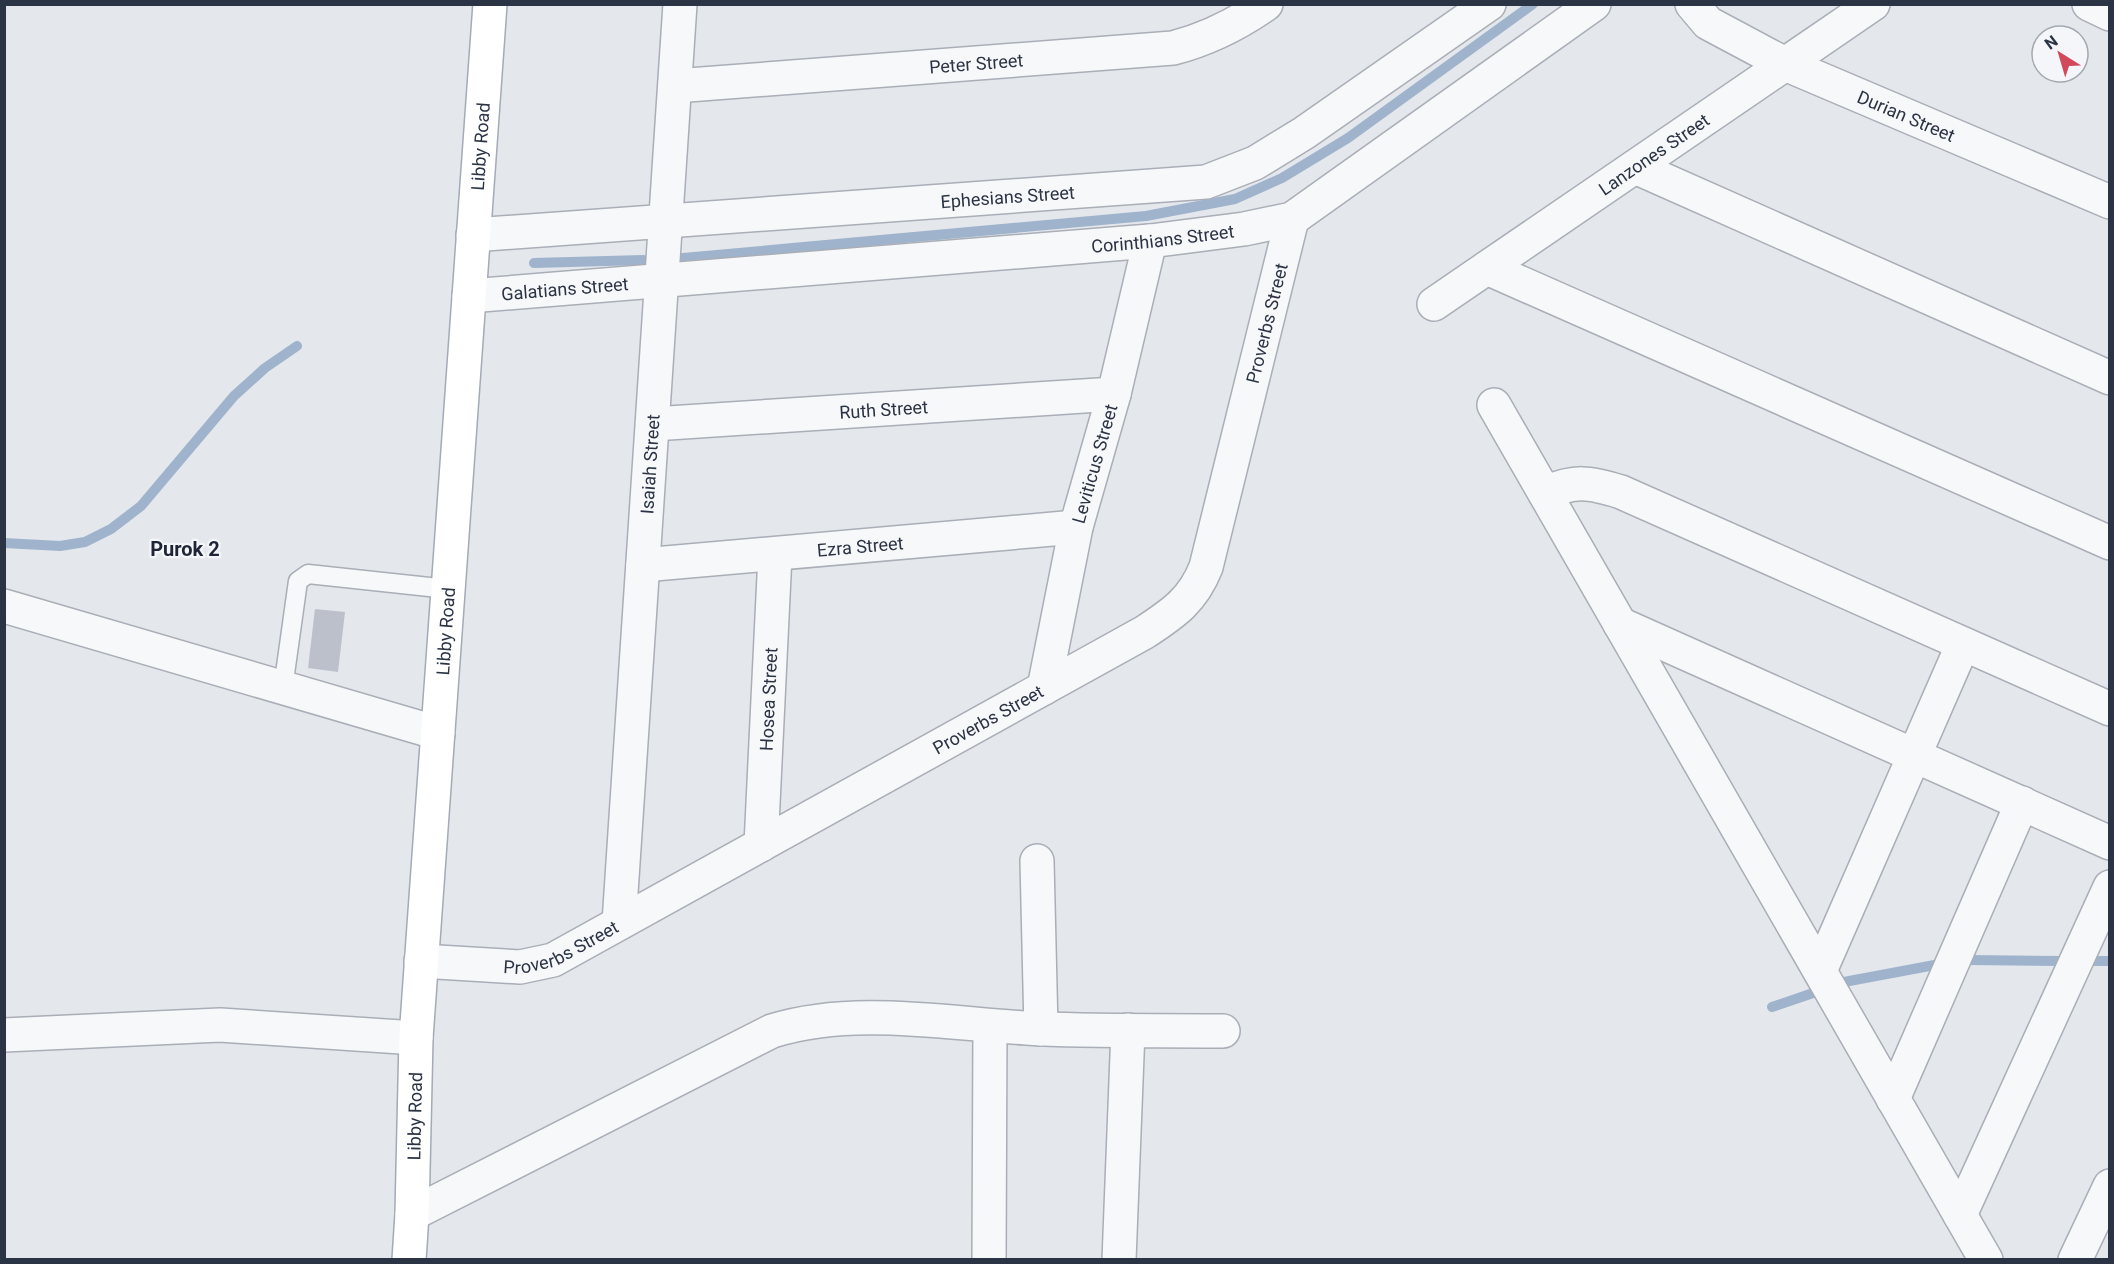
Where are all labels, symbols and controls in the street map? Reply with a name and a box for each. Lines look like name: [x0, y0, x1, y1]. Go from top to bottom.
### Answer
north arrow: [2030, 24, 2090, 84]
text: N: [2041, 31, 2062, 53]
street label: Peter Street: [928, 49, 1024, 77]
street label: Durian Street: [1854, 86, 1958, 146]
street label: Libby Road: [466, 102, 493, 191]
street label: Lanzones Street: [1594, 109, 1713, 199]
street label: Ephesians Street: [940, 181, 1076, 212]
street label: Corinthians Street: [1090, 220, 1235, 256]
street label: Proverbs Street: [1241, 261, 1291, 385]
street label: Galatians Street: [500, 273, 629, 304]
street label: Ruth Street: [839, 396, 929, 422]
street label: Leviticus Street: [1067, 401, 1121, 526]
street label: Isaiah Street: [636, 413, 663, 515]
street label: Ezra Street: [816, 532, 904, 560]
district label: Purok 2: [150, 537, 220, 561]
street label: Libby Road: [431, 586, 459, 676]
street label: Hosea Street: [755, 647, 781, 751]
street label: Proverbs Street: [929, 680, 1047, 758]
street label: Proverbs Street: [503, 916, 622, 978]
street label: Libby Road: [403, 1072, 426, 1161]

